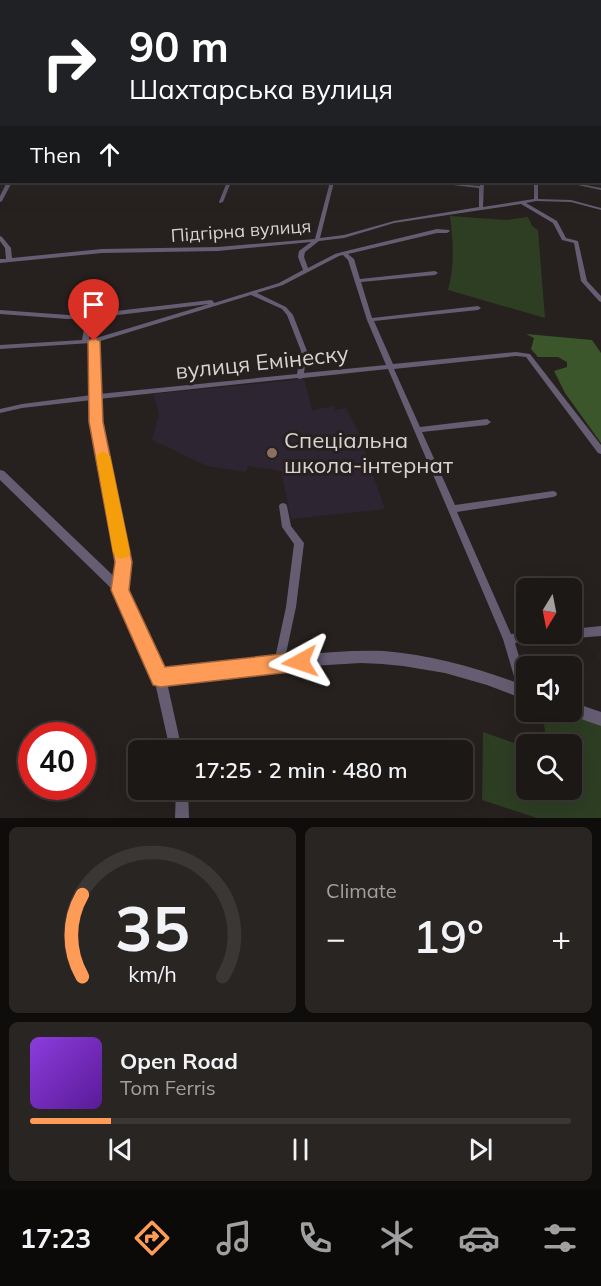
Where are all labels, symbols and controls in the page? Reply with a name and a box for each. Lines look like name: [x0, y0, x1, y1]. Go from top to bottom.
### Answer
text: 90 m: [129, 20, 229, 73]
icon: right: [30, 24, 108, 102]
text: Шахтарська вулиця: [129, 72, 393, 106]
icon: ahead: [93, 138, 126, 171]
text: Then: [30, 141, 81, 169]
street label: Підгірна вулиця: [170, 214, 312, 247]
pin: [68, 279, 119, 341]
icon: arrive: [77, 288, 110, 321]
street label: вулиця Емінеску: [174, 339, 350, 385]
place label: Спеціальна школа-інтернат: [284, 426, 453, 479]
marker: Спеціальна школа-інтернат: [265, 446, 279, 460]
north arrow: [516, 578, 582, 644]
map controls: [516, 578, 582, 800]
position arrow: [268, 630, 332, 694]
button: sound: [516, 656, 582, 722]
speed limit sign: 40: [18, 722, 96, 800]
button: search: [516, 734, 582, 800]
text: 17:25 · 2 min · 480 m: [193, 756, 408, 784]
text: Climate: [326, 878, 397, 903]
text: 35: [115, 888, 190, 967]
text: 19°: [413, 908, 484, 964]
text: −: [326, 917, 346, 958]
text: +: [551, 917, 571, 958]
text: km/h: [128, 960, 177, 987]
text: Open Road: [120, 1047, 238, 1075]
text: Tom Ferris: [120, 1075, 216, 1100]
icon: previous: [104, 1133, 137, 1166]
icon: pause: [284, 1133, 317, 1166]
icon: next: [464, 1133, 497, 1166]
icon: directions: [131, 1217, 173, 1259]
icon: music: [213, 1217, 255, 1259]
icon: phone: [294, 1217, 336, 1259]
icon: climate: [376, 1217, 418, 1259]
icon: car: [458, 1217, 500, 1259]
icon: filters: [539, 1217, 581, 1259]
text: 17:23: [20, 1221, 91, 1255]

